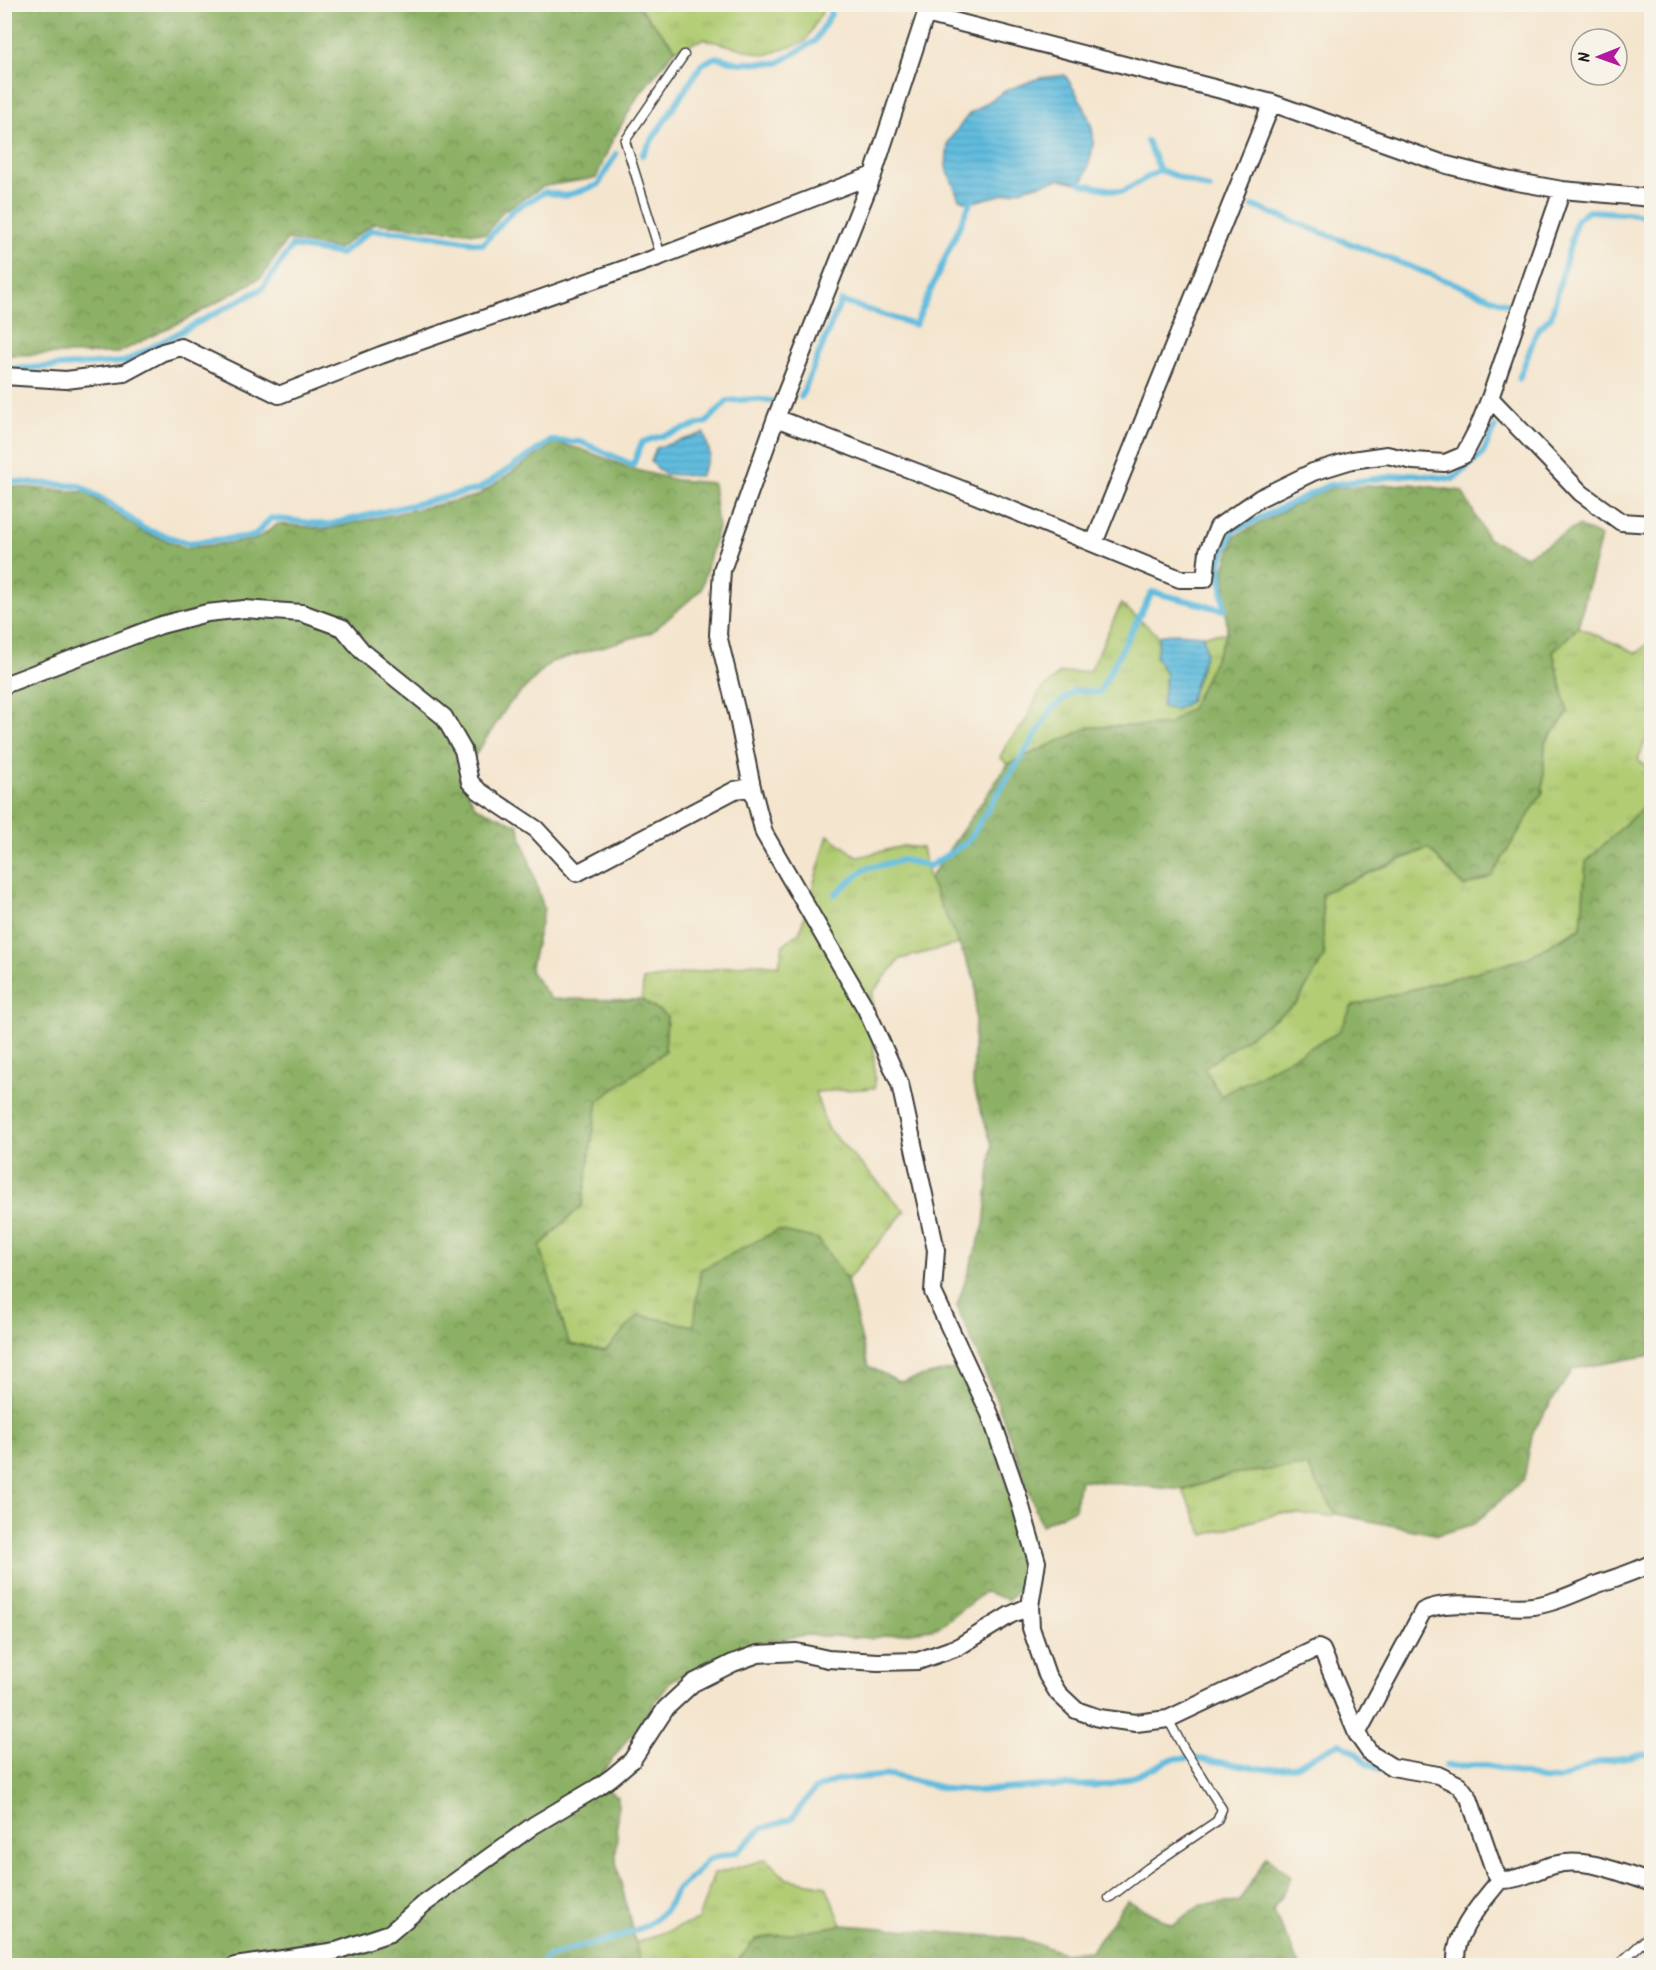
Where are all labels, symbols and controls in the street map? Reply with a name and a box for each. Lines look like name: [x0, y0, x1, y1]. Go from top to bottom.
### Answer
north arrow: [1569, 27, 1629, 87]
text: N: [1573, 52, 1598, 63]

